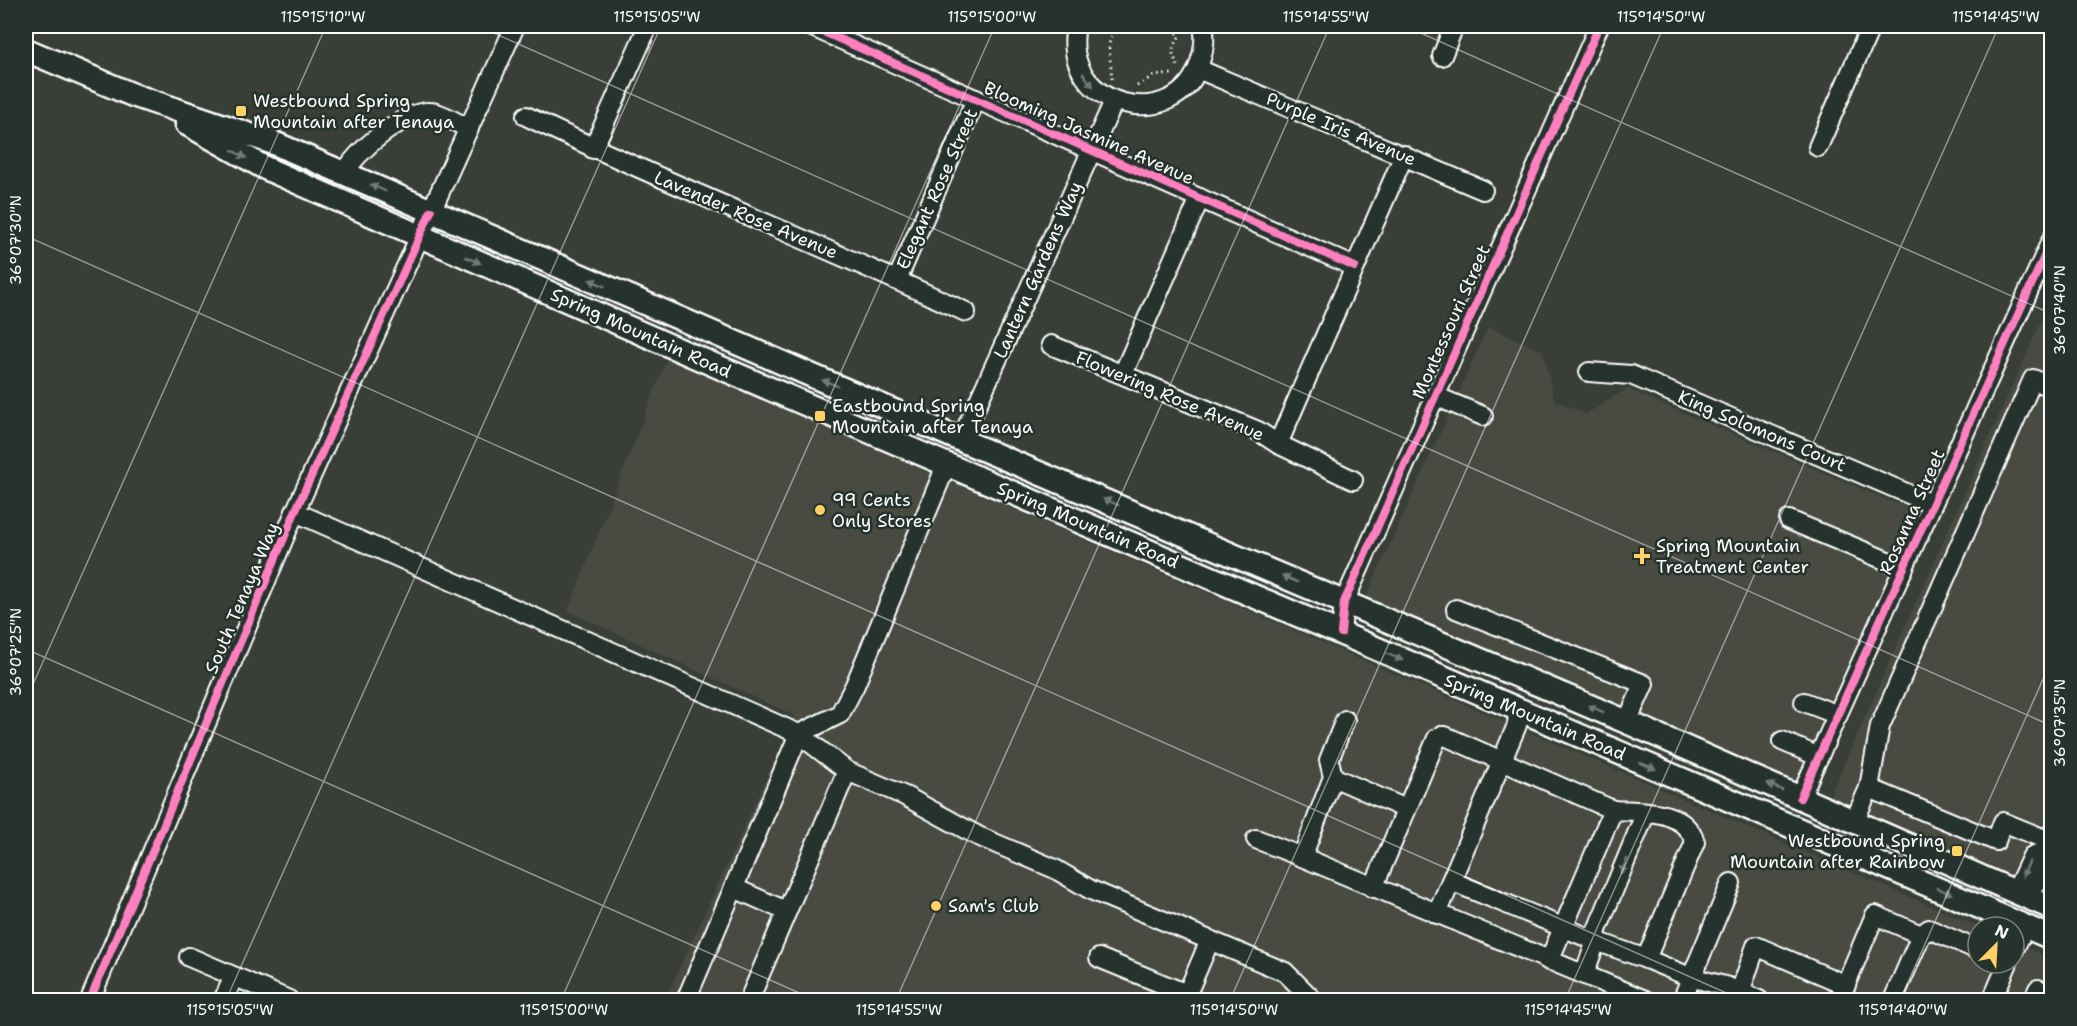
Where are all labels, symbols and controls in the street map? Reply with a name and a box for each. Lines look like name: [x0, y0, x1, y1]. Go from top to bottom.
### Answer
text: 115°15'10"W: [281, 7, 365, 27]
text: 115°15'05"W: [613, 7, 701, 27]
text: 115°15'00"W: [948, 7, 1036, 27]
text: 115°14'55"W: [1283, 7, 1369, 27]
text: 115°14'50"W: [1617, 7, 1705, 27]
text: 115°14'45"W: [1952, 7, 2040, 27]
one-way arrow: [1082, 72, 1095, 88]
street label: Blooming Jasmine Avenue: [980, 76, 1198, 190]
street label: Purple Iris Avenue: [1262, 87, 1420, 171]
place label: Westbound Spring Mountain after Tenaya: [253, 89, 454, 134]
marker: Westbound Spring Mountain after Tenaya: [234, 104, 248, 118]
street label: Elegant Rose Street: [891, 105, 983, 273]
one-way arrow: [231, 149, 248, 159]
street label: Lavender Rose Avenue: [650, 165, 842, 265]
street label: Lantern Gardens Way: [988, 178, 1088, 362]
one-way arrow: [368, 183, 386, 193]
text: 36°07'30"N: [6, 195, 26, 285]
street label: Montessouri Street: [1406, 241, 1496, 403]
one-way arrow: [465, 255, 483, 265]
text: 36°07'40"N: [2050, 265, 2070, 355]
one-way arrow: [587, 278, 605, 288]
street label: Spring Mountain Road: [547, 282, 735, 384]
street label: Flowering Rose Avenue: [1072, 345, 1268, 447]
one-way arrow: [822, 379, 839, 388]
street label: King Solomons Court: [1674, 385, 1850, 477]
place label: Eastbound Spring Mountain after Tenaya: [832, 394, 1033, 439]
marker: Eastbound Spring Mountain after Tenaya: [813, 409, 827, 423]
street label: Rosanna Street: [1874, 445, 1950, 578]
street label: Spring Mountain Road: [993, 476, 1183, 574]
place label: 99 Cents Only Stores: [832, 488, 932, 533]
one-way arrow: [1102, 497, 1120, 506]
marker: 99 Cents Only Stores: [813, 503, 827, 517]
street label: South Tenaya Way: [199, 519, 285, 677]
place label: Spring Mountain Treatment Center: [1656, 534, 1809, 579]
marker: Spring Mountain Treatment Center: [1633, 547, 1651, 565]
one-way arrow: [1281, 574, 1299, 584]
text: 36°07'25"N: [6, 608, 26, 696]
one-way arrow: [1387, 652, 1404, 661]
street label: Spring Mountain Road: [1440, 668, 1630, 766]
text: 36°07'35"N: [2050, 679, 2070, 767]
one-way arrow: [1587, 704, 1605, 714]
one-way arrow: [1640, 761, 1657, 770]
one-way arrow: [1766, 782, 1784, 792]
place label: Westbound Spring Mountain after Rainbow: [1730, 829, 1945, 874]
marker: Westbound Spring Mountain after Rainbow: [1950, 844, 1964, 858]
one-way arrow: [1619, 858, 1629, 876]
one-way arrow: [2021, 861, 2030, 878]
one-way arrow: [1935, 886, 1953, 896]
place label: Sam's Club: [948, 894, 1039, 918]
marker: Sam's Club: [929, 899, 943, 913]
north arrow: [1966, 915, 2026, 975]
text: N: [1992, 920, 2012, 944]
text: 115°15'05"W: [186, 1000, 274, 1020]
text: 115°15'00"W: [520, 1000, 608, 1020]
text: 115°14'55"W: [856, 1000, 942, 1020]
text: 115°14'50"W: [1190, 1000, 1278, 1020]
text: 115°14'45"W: [1524, 1000, 1612, 1020]
text: 115°14'40"W: [1858, 1000, 1948, 1020]

